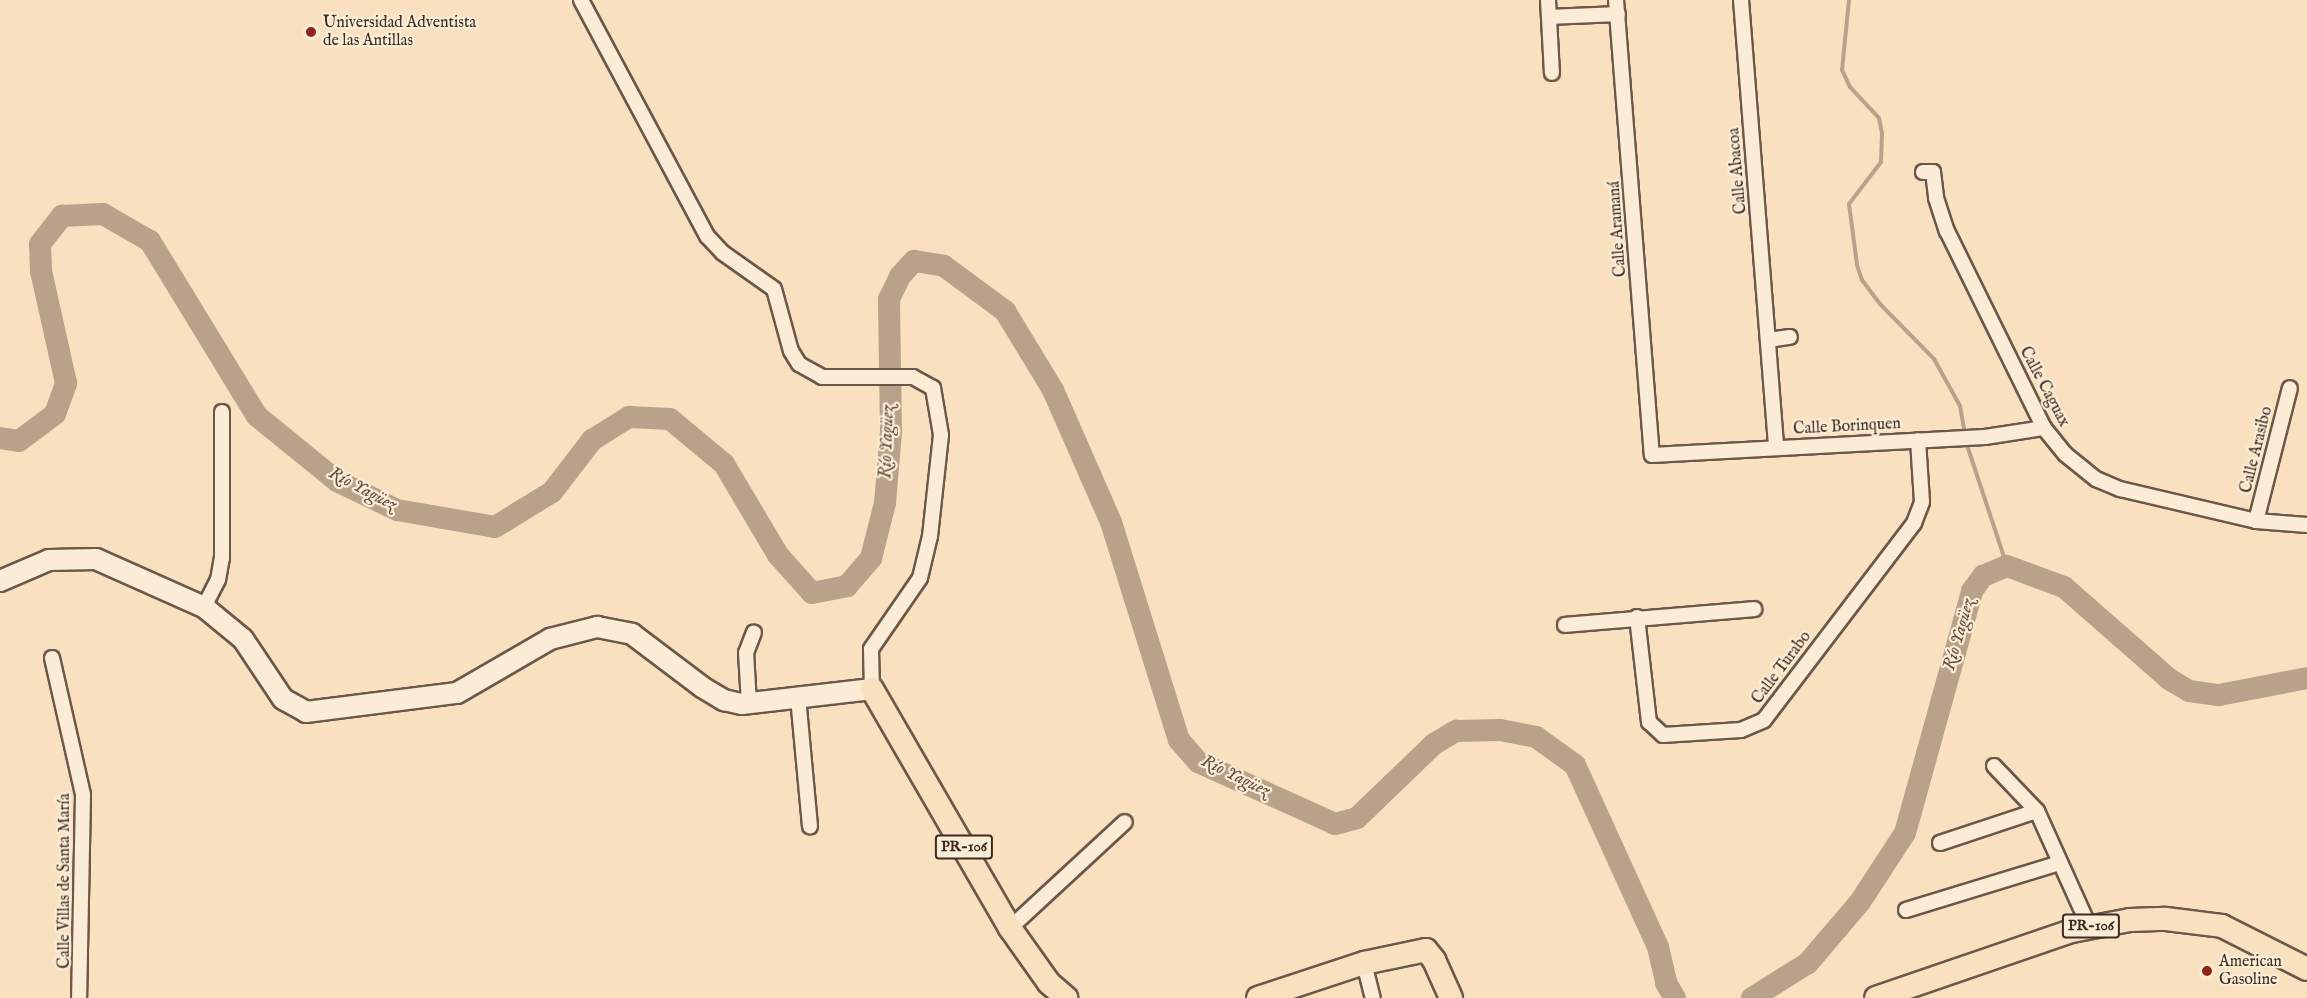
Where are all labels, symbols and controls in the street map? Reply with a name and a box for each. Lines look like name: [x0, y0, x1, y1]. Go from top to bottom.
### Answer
place label: Universidad Adventista de las Antillas: [323, 13, 476, 51]
marker: Universidad Adventista de las Antillas: [304, 25, 318, 39]
street label: Calle Abacoa: [1725, 127, 1751, 215]
street label: Calle Aramaná: [1605, 180, 1631, 278]
street label: Calle Caguax: [2015, 344, 2073, 430]
water label: Río Yagüez: [876, 405, 900, 479]
street label: Calle Arasibo: [2237, 405, 2277, 495]
street label: Calle Borinquen: [1793, 415, 1901, 439]
water label: Río Yagüez: [324, 463, 400, 517]
water label: Río Yagüez: [1939, 597, 1981, 673]
street label: Calle Turabo: [1748, 628, 1816, 708]
water label: Río Yagüez: [1197, 751, 1273, 803]
street label: Calle Villas de Santa María: [55, 793, 75, 969]
road number: PR-106: [934, 835, 994, 859]
road number: PR-106: [2061, 914, 2121, 938]
place label: American Gasoline: [2219, 952, 2282, 990]
marker: American Gasoline: [2200, 964, 2214, 978]

